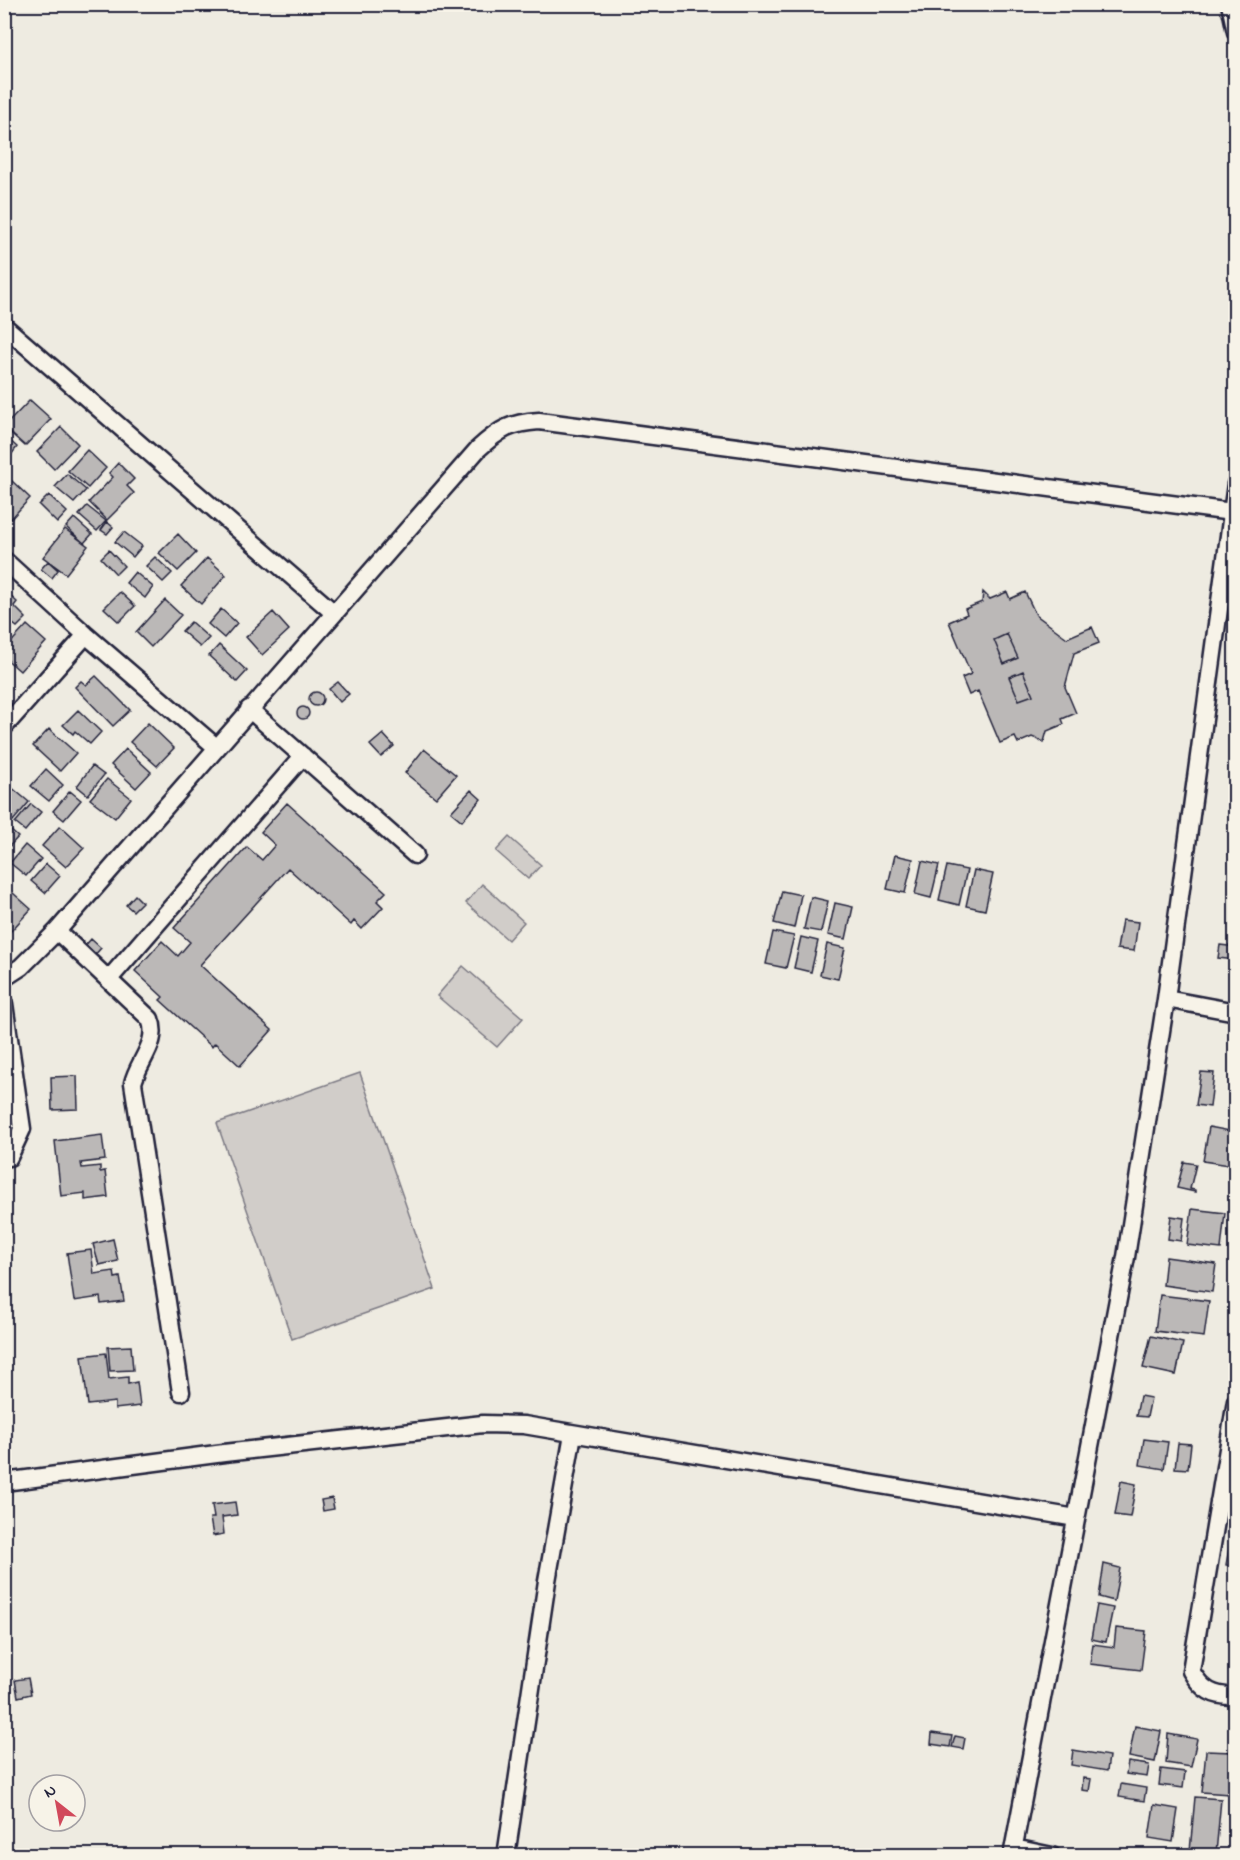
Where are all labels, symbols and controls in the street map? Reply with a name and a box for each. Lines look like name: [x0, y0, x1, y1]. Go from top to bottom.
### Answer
north arrow: [27, 1773, 87, 1833]
text: N: [39, 1779, 61, 1805]

